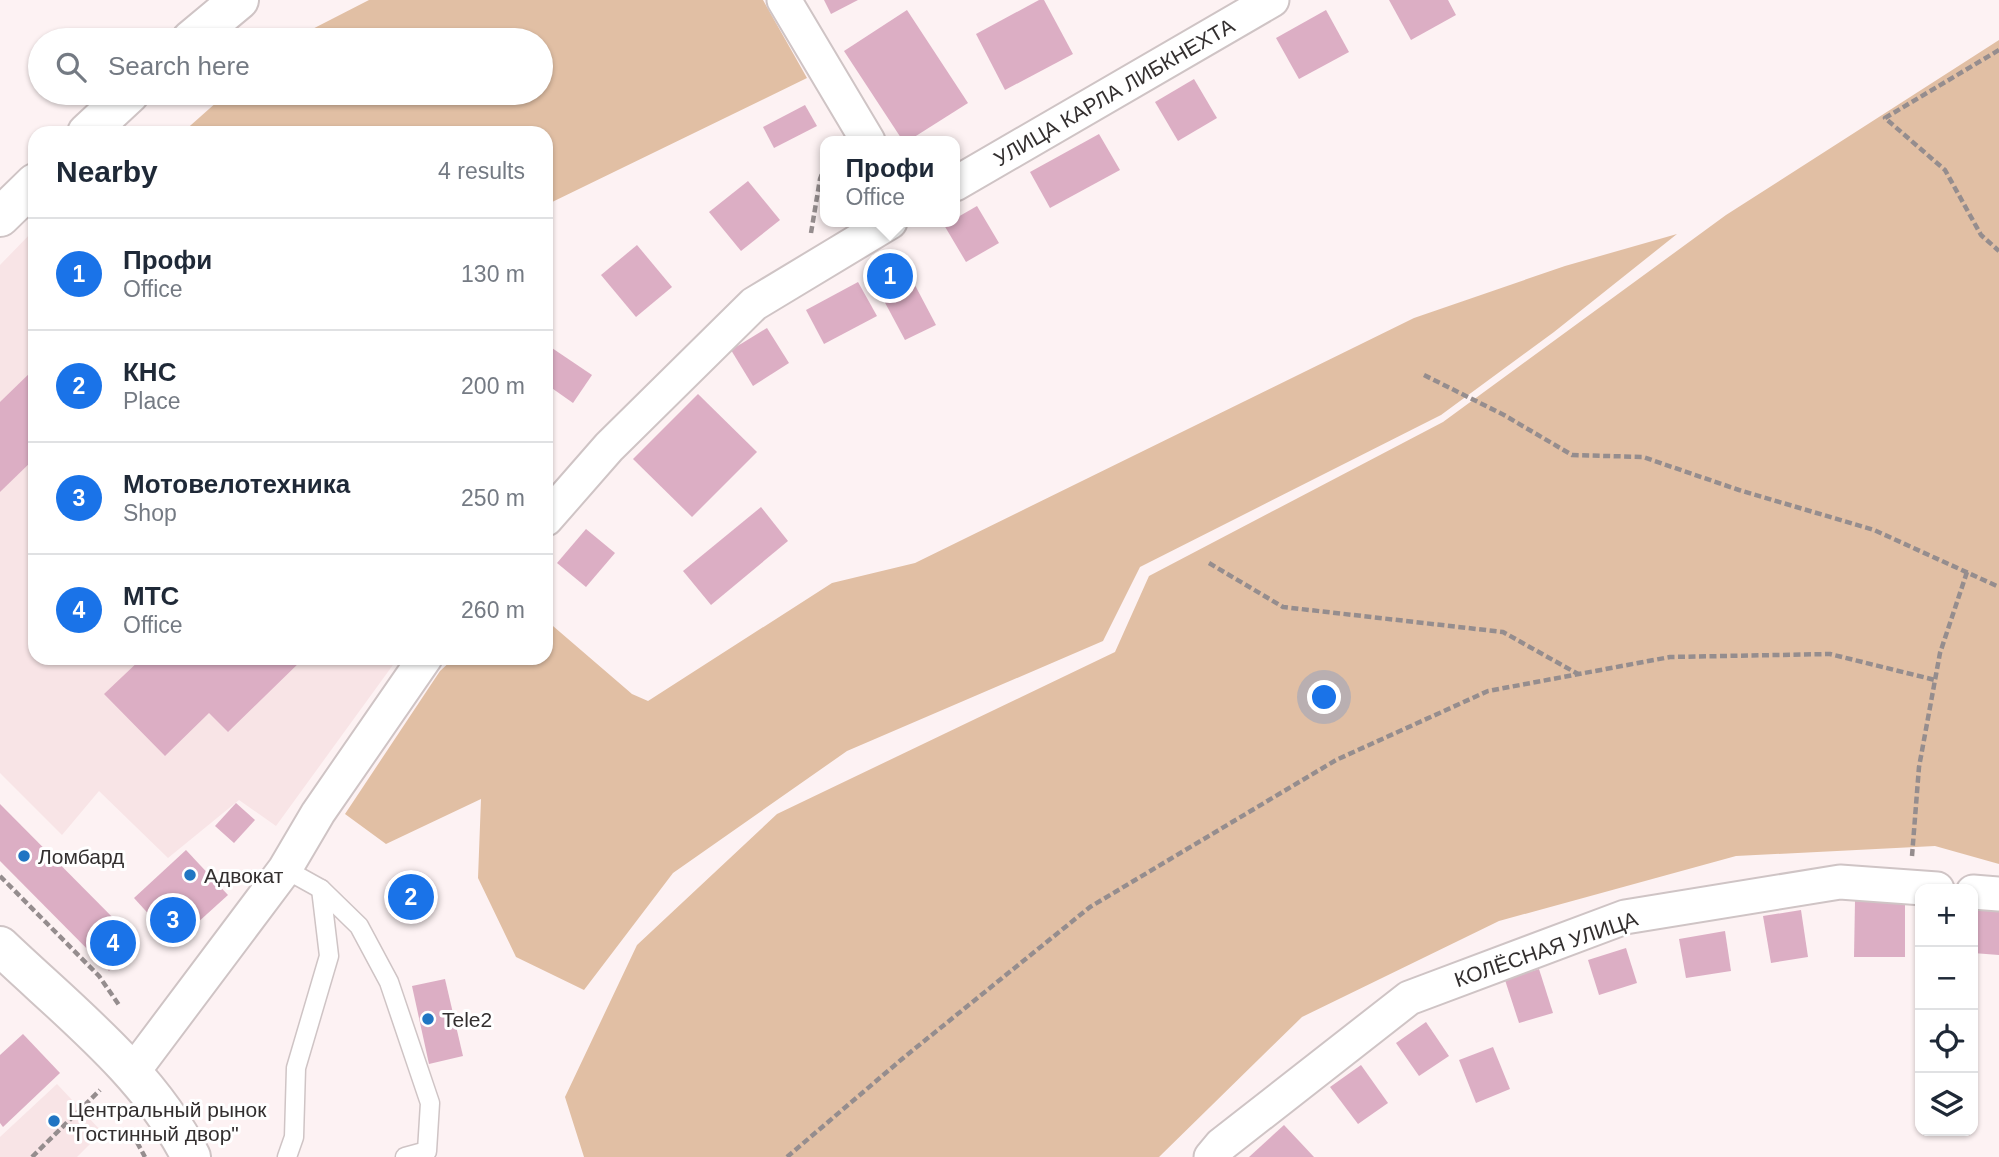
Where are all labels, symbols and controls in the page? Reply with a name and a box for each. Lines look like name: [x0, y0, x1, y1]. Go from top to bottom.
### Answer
street label: УЛИЦА КАРЛА ЛИБКНЕХТА: [990, 14, 1238, 170]
search box: [28, 28, 553, 105]
icon: search: [52, 48, 90, 86]
text: Search here: [108, 51, 250, 81]
popup: [820, 136, 960, 227]
text: Профи: [845, 153, 935, 183]
text: Nearby: [56, 155, 158, 188]
text: 4 results: [438, 158, 525, 184]
text: Office: [845, 184, 905, 210]
text: Профи: [123, 245, 212, 275]
pin: 1: [867, 250, 913, 302]
text: 1: [73, 261, 85, 287]
text: 130 m: [461, 261, 525, 287]
text: Office: [123, 276, 183, 302]
text: КНС: [123, 357, 176, 387]
text: 2: [73, 373, 85, 399]
text: 200 m: [461, 373, 525, 399]
text: Place: [123, 388, 181, 414]
text: Мотовелотехника: [123, 469, 350, 499]
text: 3: [73, 485, 85, 511]
text: 250 m: [461, 485, 525, 511]
text: Shop: [123, 500, 177, 526]
text: МТС: [123, 581, 179, 611]
text: 4: [73, 597, 85, 623]
text: 260 m: [461, 597, 525, 623]
text: Office: [123, 612, 183, 638]
your location: [1307, 680, 1341, 714]
place label: Ломбард: [38, 845, 124, 868]
marker: Ломбард: [16, 848, 32, 864]
place label: Адвокат: [204, 864, 284, 887]
marker: Адвокат: [182, 867, 198, 883]
pin: 2: [388, 871, 434, 923]
map controls: [1915, 884, 1978, 1136]
button: +: [1915, 884, 1978, 947]
pin: 3: [150, 894, 196, 946]
street label: КОЛЁСНАЯ УЛИЦА: [1451, 907, 1641, 991]
pin: 4: [90, 917, 136, 969]
button: −: [1915, 947, 1978, 1010]
place label: Tele2: [442, 1008, 492, 1031]
button: locate: [1915, 1010, 1978, 1073]
marker: Tele2: [420, 1011, 436, 1027]
button: layers: [1915, 1073, 1978, 1136]
place label: Центральный рынок "Гостинный двор": [68, 1098, 267, 1145]
marker: Центральный рынок "Гостинный двор": [46, 1113, 62, 1129]

